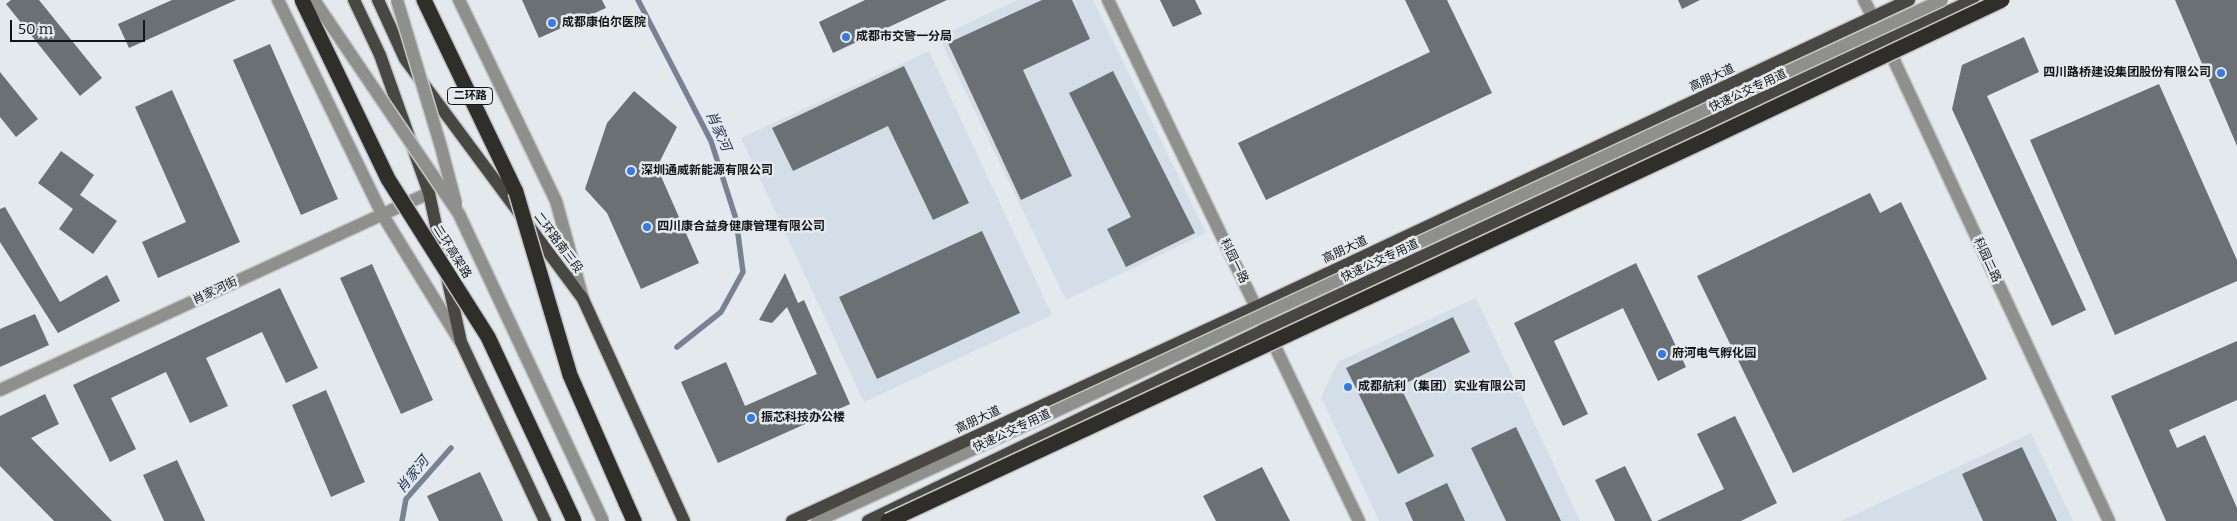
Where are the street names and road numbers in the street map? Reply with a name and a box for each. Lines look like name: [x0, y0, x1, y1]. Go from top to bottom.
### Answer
street label: 高朋大道: [1687, 61, 1737, 95]
street label: 快速公交专用道: [1707, 67, 1789, 115]
road number: 二环路: [448, 88, 492, 104]
street label: 二环路南三段: [531, 210, 585, 276]
street label: 二环高架路: [430, 223, 474, 281]
street label: 高朋大道: [1320, 233, 1370, 267]
street label: 科园二路: [1970, 235, 2004, 285]
street label: 科园一路: [1217, 236, 1251, 286]
street label: 快速公交专用道: [1339, 237, 1421, 285]
street label: 肖家河街: [190, 274, 240, 308]
street label: 高朋大道: [953, 403, 1003, 437]
street label: 快速公交专用道: [971, 407, 1053, 455]

